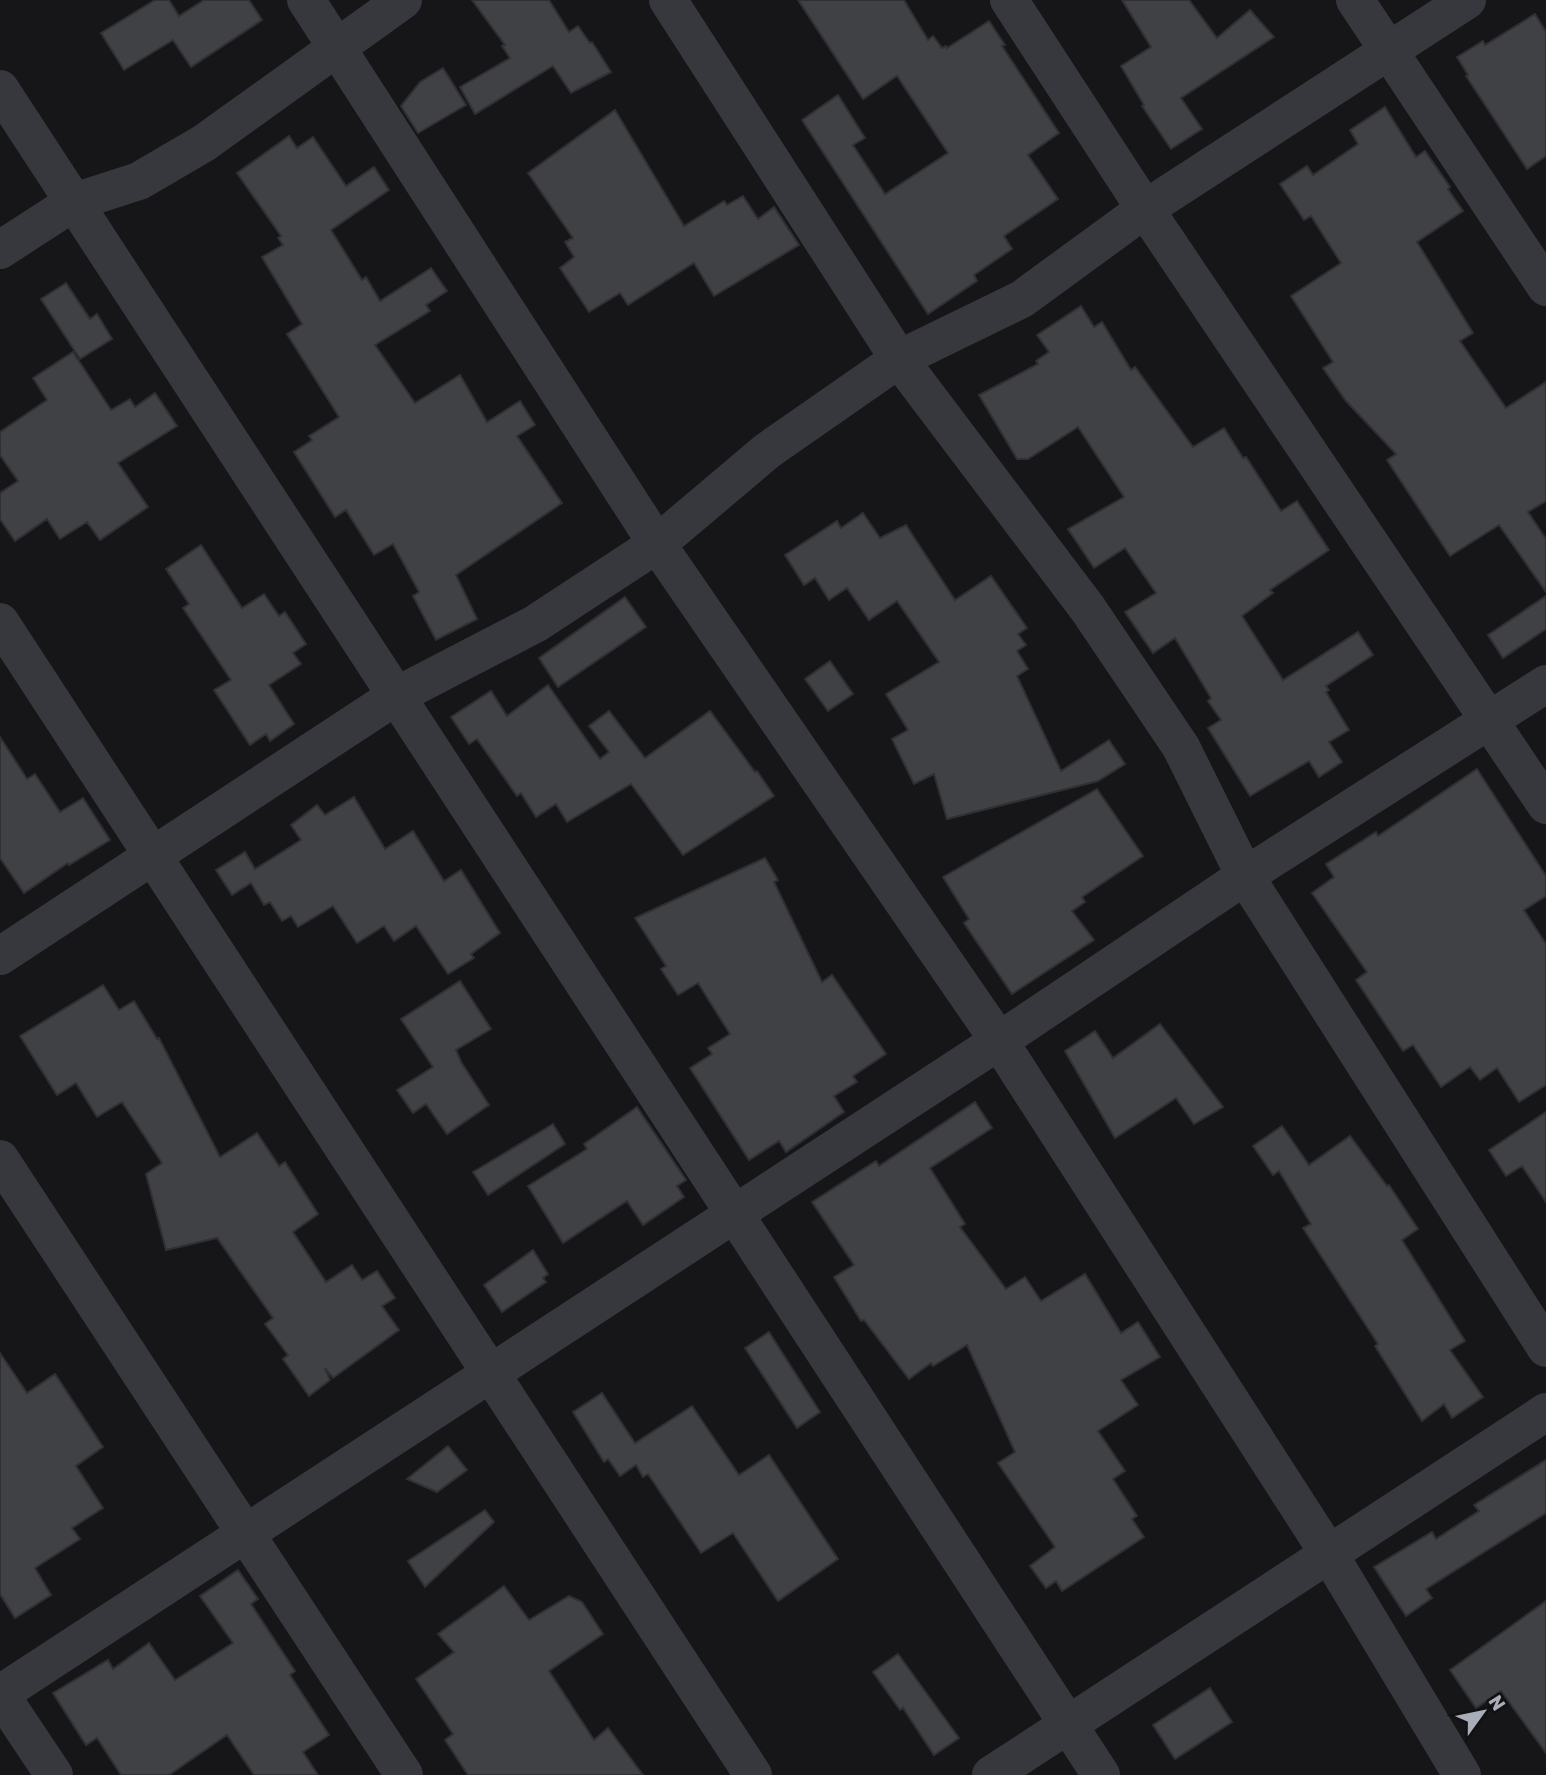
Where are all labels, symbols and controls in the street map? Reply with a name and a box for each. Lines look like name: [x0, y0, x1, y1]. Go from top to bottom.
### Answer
north arrow: [1448, 1677, 1518, 1747]
text: N: [1483, 1691, 1510, 1715]

